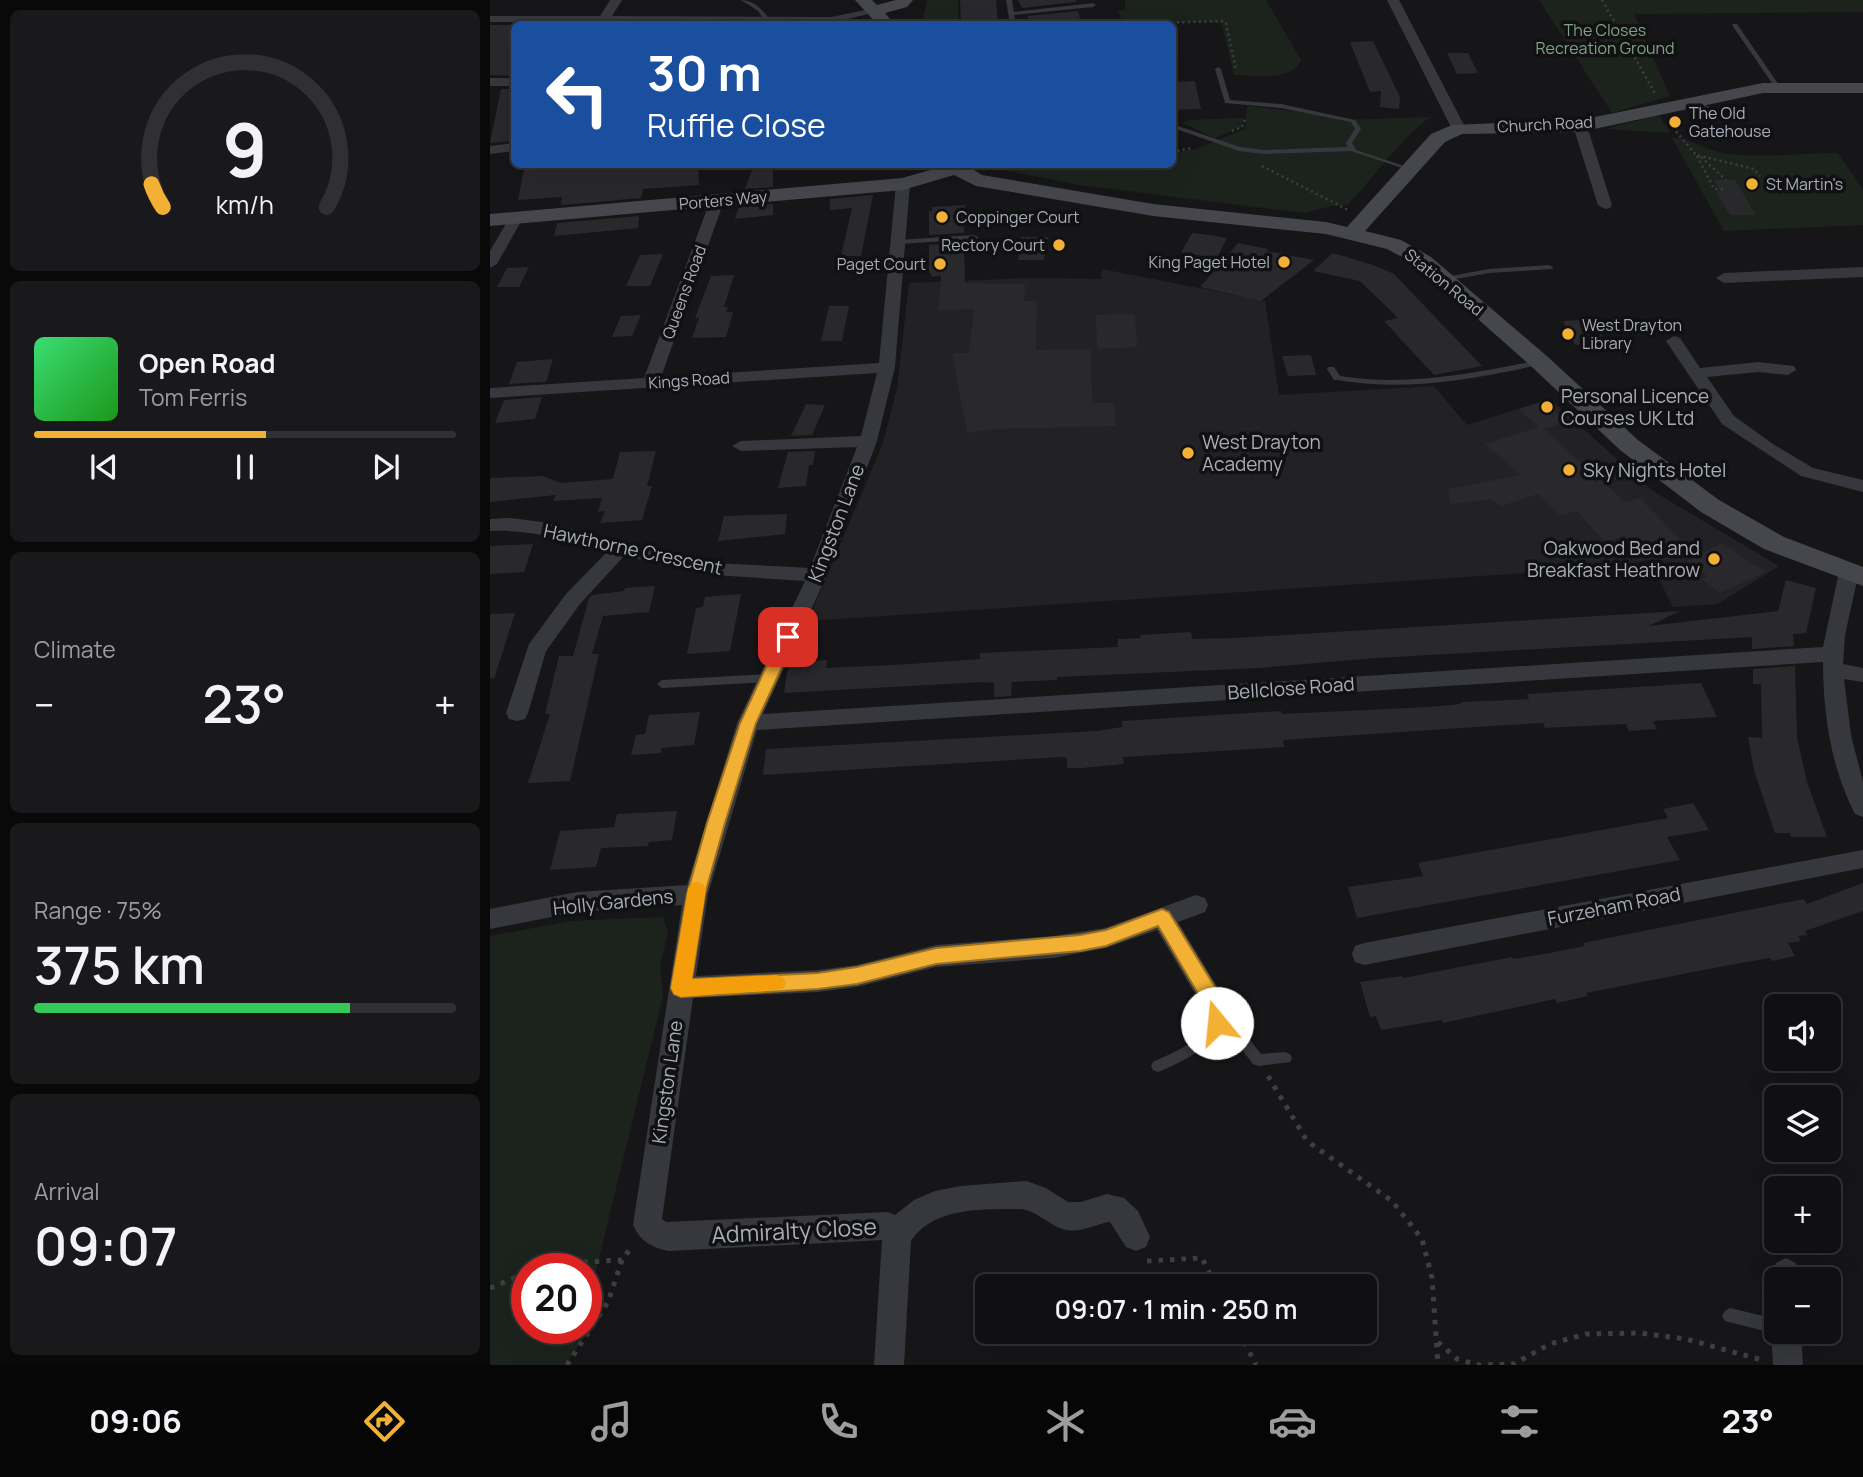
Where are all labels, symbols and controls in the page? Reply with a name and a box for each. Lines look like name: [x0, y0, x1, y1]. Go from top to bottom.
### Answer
park label: The Closes Recreation Ground: [1535, 19, 1675, 59]
text: 30 m: [647, 39, 762, 106]
icon: left: [532, 49, 623, 140]
text: 9: [222, 99, 268, 199]
place label: The Old Gatehouse: [1689, 102, 1771, 142]
text: Ruffle Close: [647, 103, 826, 147]
street label: Church Road: [1497, 111, 1593, 137]
marker: The Old Gatehouse: [1667, 114, 1683, 130]
place label: St Martin's: [1766, 173, 1843, 195]
marker: St Martin's: [1744, 176, 1760, 192]
street label: Porters Way: [678, 185, 769, 215]
text: km/h: [216, 186, 274, 221]
place label: Coppinger Court: [956, 206, 1079, 228]
marker: Coppinger Court: [934, 209, 950, 225]
place label: Rectory Court: [941, 234, 1045, 256]
marker: Rectory Court: [1051, 237, 1067, 253]
street label: Queens Road: [657, 242, 711, 342]
street label: Station Road: [1400, 243, 1488, 321]
place label: King Paget Hotel: [1148, 251, 1270, 273]
place label: Paget Court: [837, 253, 926, 275]
marker: King Paget Hotel: [1276, 254, 1292, 270]
marker: Paget Court: [932, 256, 948, 272]
place label: West Drayton Library: [1582, 314, 1682, 354]
marker: West Drayton Library: [1560, 326, 1576, 342]
text: Open Road: [139, 345, 275, 381]
street label: Kings Road: [647, 366, 731, 394]
text: Tom Ferris: [139, 381, 247, 413]
place label: Personal Licence Courses UK Ltd: [1561, 383, 1709, 431]
marker: Personal Licence Courses UK Ltd: [1539, 399, 1555, 415]
place label: West Drayton Academy: [1202, 429, 1321, 477]
marker: West Drayton Academy: [1180, 445, 1196, 461]
icon: previous: [85, 448, 123, 486]
icon: pause: [226, 448, 264, 486]
icon: next: [367, 448, 405, 486]
place label: Sky Nights Hotel: [1583, 457, 1726, 483]
street label: Kingston Lane: [802, 460, 870, 586]
marker: Sky Nights Hotel: [1561, 462, 1577, 478]
street label: Hawthorne Crescent: [541, 517, 725, 581]
place label: Oakwood Bed and Breakfast Heathrow: [1527, 535, 1700, 583]
marker: Oakwood Bed and Breakfast Heathrow: [1706, 551, 1722, 567]
pin: [758, 607, 818, 667]
icon: arrive: [769, 618, 807, 656]
text: Climate: [34, 633, 116, 665]
text: 23°: [202, 668, 286, 739]
street label: Bellclose Road: [1227, 671, 1355, 705]
text: −: [34, 678, 55, 730]
text: +: [434, 678, 456, 730]
street label: Furzeham Road: [1545, 880, 1683, 932]
street label: Holly Gardens: [552, 883, 674, 921]
text: Range · 75%: [34, 894, 162, 926]
text: 375 km: [34, 929, 205, 1000]
position arrow: [1180, 986, 1254, 1060]
map controls: [1764, 994, 1841, 1344]
button: sound: [1764, 994, 1841, 1071]
street label: Kingston Lane: [645, 1019, 689, 1145]
button: layers: [1764, 1085, 1841, 1162]
text: Arrival: [34, 1175, 100, 1207]
button: +: [1764, 1176, 1841, 1253]
text: 09:07: [34, 1210, 177, 1281]
street label: Admiralty Close: [710, 1210, 877, 1250]
speed limit sign: 20: [511, 1253, 602, 1344]
button: −: [1764, 1267, 1841, 1344]
text: 09:07 · 1 min · 250 m: [1055, 1291, 1297, 1327]
icon: directions: [360, 1397, 409, 1446]
icon: music: [587, 1397, 636, 1446]
icon: phone: [814, 1397, 863, 1446]
icon: climate: [1041, 1397, 1090, 1446]
icon: car: [1268, 1397, 1317, 1446]
icon: filters: [1495, 1397, 1544, 1446]
text: 09:06: [89, 1399, 182, 1443]
text: 23°: [1722, 1399, 1774, 1443]

